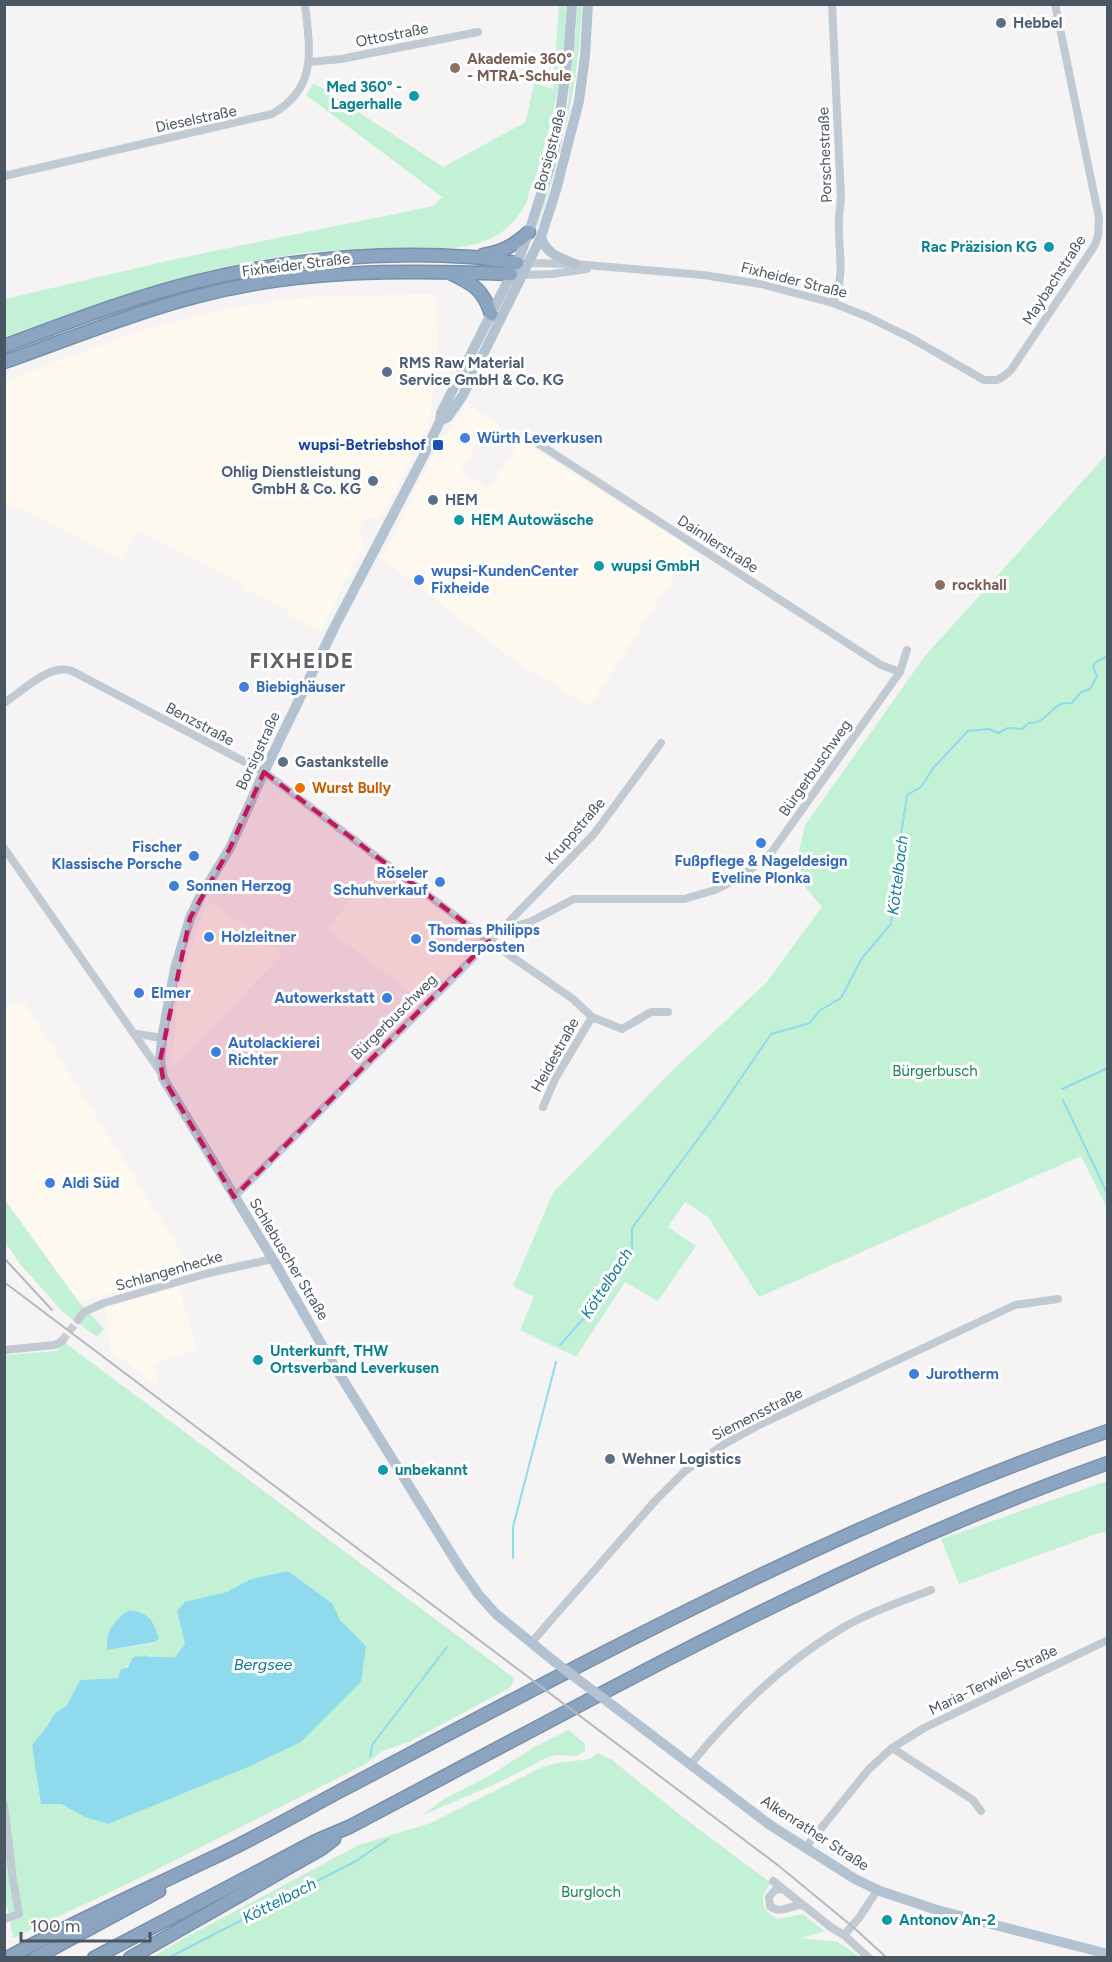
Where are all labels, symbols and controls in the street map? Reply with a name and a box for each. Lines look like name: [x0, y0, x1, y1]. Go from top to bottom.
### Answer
place label: Hebbel: [1013, 14, 1062, 32]
marker: Hebbel: [994, 16, 1008, 30]
street label: Ottostraße: [354, 19, 430, 51]
place label: Akademie 360° - MTRA-Schule: [467, 50, 572, 85]
marker: Akademie 360° - MTRA-Schule: [448, 61, 462, 75]
place label: Med 360° - Lagerhalle: [326, 78, 403, 113]
marker: Med 360° - Lagerhalle: [407, 89, 421, 103]
street label: Dieselstraße: [154, 102, 238, 136]
street label: Borsigstraße: [530, 107, 570, 193]
street label: Porschestraße: [814, 107, 836, 203]
street label: Maybachstraße: [1018, 232, 1090, 328]
place label: Rac Präzision KG: [921, 238, 1037, 256]
marker: Rac Präzision KG: [1042, 240, 1056, 254]
street label: Fixheider Straße: [241, 249, 351, 281]
street label: Fixheider Straße: [739, 258, 849, 302]
place label: RMS Raw Material Service GmbH & Co. KG: [399, 354, 564, 389]
marker: RMS Raw Material Service GmbH & Co. KG: [380, 365, 394, 379]
place label: Würth Leverkusen: [477, 429, 603, 447]
marker: Würth Leverkusen: [458, 431, 472, 445]
place label: wupsi-Betriebshof: [298, 436, 426, 454]
marker: wupsi-Betriebshof: [431, 438, 445, 452]
place label: Ohlig Dienstleistung GmbH & Co. KG: [221, 463, 361, 498]
marker: Ohlig Dienstleistung GmbH & Co. KG: [366, 474, 380, 488]
place label: HEM: [445, 491, 478, 509]
marker: HEM: [426, 493, 440, 507]
place label: HEM Autowäsche: [471, 511, 594, 529]
street label: Daimlerstraße: [674, 511, 762, 577]
marker: HEM Autowäsche: [452, 513, 466, 527]
place label: wupsi GmbH: [611, 557, 700, 575]
marker: wupsi GmbH: [592, 559, 606, 573]
place label: wupsi-KundenCenter Fixheide: [431, 562, 579, 597]
marker: wupsi-KundenCenter Fixheide: [412, 573, 426, 587]
place label: rockhall: [952, 576, 1007, 594]
marker: rockhall: [933, 578, 947, 592]
district label: FIXHEIDE: [249, 648, 355, 673]
place label: Biebighäuser: [256, 678, 346, 696]
marker: Biebighäuser: [237, 680, 251, 694]
street label: Benzstraße: [163, 698, 237, 750]
street label: Borsigstraße: [232, 709, 284, 793]
street label: Bürgerbuschweg: [775, 716, 855, 820]
place label: Gastankstelle: [295, 753, 389, 771]
marker: Gastankstelle: [276, 755, 290, 769]
place label: Wurst Bully: [312, 779, 391, 797]
marker: Wurst Bully: [293, 781, 307, 795]
street label: Kruppstraße: [541, 794, 609, 868]
water label: Köttelbach: [883, 834, 912, 916]
marker: Fußpflege & Nageldesign Eveline Plonka: [754, 836, 768, 850]
place label: Fischer Klassische Porsche: [51, 838, 183, 873]
marker: Fischer Klassische Porsche: [187, 849, 201, 863]
place label: Fußpflege & Nageldesign Eveline Plonka: [675, 852, 847, 887]
place label: Röseler Schuhverkauf: [333, 864, 428, 899]
marker: Röseler Schuhverkauf: [433, 875, 447, 889]
place label: Sonnen Herzog: [186, 877, 291, 895]
marker: Sonnen Herzog: [167, 879, 181, 893]
place label: Thomas Philipps Sonderposten: [428, 921, 540, 956]
place label: Holzleitner: [221, 928, 297, 946]
marker: Holzleitner: [202, 930, 216, 944]
marker: Thomas Philipps Sonderposten: [409, 932, 423, 946]
street label: Bürgerbuschweg: [347, 970, 441, 1064]
place label: Elmer: [151, 984, 191, 1002]
marker: Elmer: [132, 986, 146, 1000]
place label: Autowerkstatt: [274, 989, 375, 1007]
marker: Autowerkstatt: [380, 991, 394, 1005]
street label: Heidestraße: [527, 1015, 583, 1095]
place label: Autolackierei Richter: [228, 1034, 320, 1069]
marker: Autolackierei Richter: [209, 1045, 223, 1059]
park label: Bürgerbusch: [892, 1062, 978, 1080]
place label: Aldi Süd: [62, 1174, 119, 1192]
marker: Aldi Süd: [43, 1176, 57, 1190]
street label: Schlebuscher Straße: [245, 1195, 333, 1323]
water label: Köttelbach: [577, 1245, 636, 1322]
street label: Schlangenhecke: [113, 1247, 225, 1295]
place label: Unterkunft, THW Ortsverband Leverkusen: [270, 1342, 439, 1377]
marker: Unterkunft, THW Ortsverband Leverkusen: [251, 1353, 265, 1367]
place label: Jurotherm: [926, 1365, 999, 1383]
marker: Jurotherm: [907, 1367, 921, 1381]
street label: Siemensstraße: [709, 1383, 805, 1445]
place label: Wehner Logistics: [622, 1450, 741, 1468]
marker: Wehner Logistics: [603, 1452, 617, 1466]
place label: unbekannt: [395, 1461, 468, 1479]
marker: unbekannt: [376, 1463, 390, 1477]
street label: Maria-Terwiel-Straße: [926, 1641, 1060, 1719]
water label: Bergsee: [234, 1655, 292, 1674]
street label: Alkenrather Straße: [758, 1791, 872, 1875]
water label: Köttelbach: [239, 1874, 319, 1927]
park label: Burgloch: [561, 1883, 621, 1901]
scale bar: [21, 1905, 150, 1943]
place label: Antonov An-2: [899, 1911, 996, 1929]
marker: Antonov An-2: [880, 1913, 894, 1927]
text: 100 m: [30, 1915, 80, 1937]

